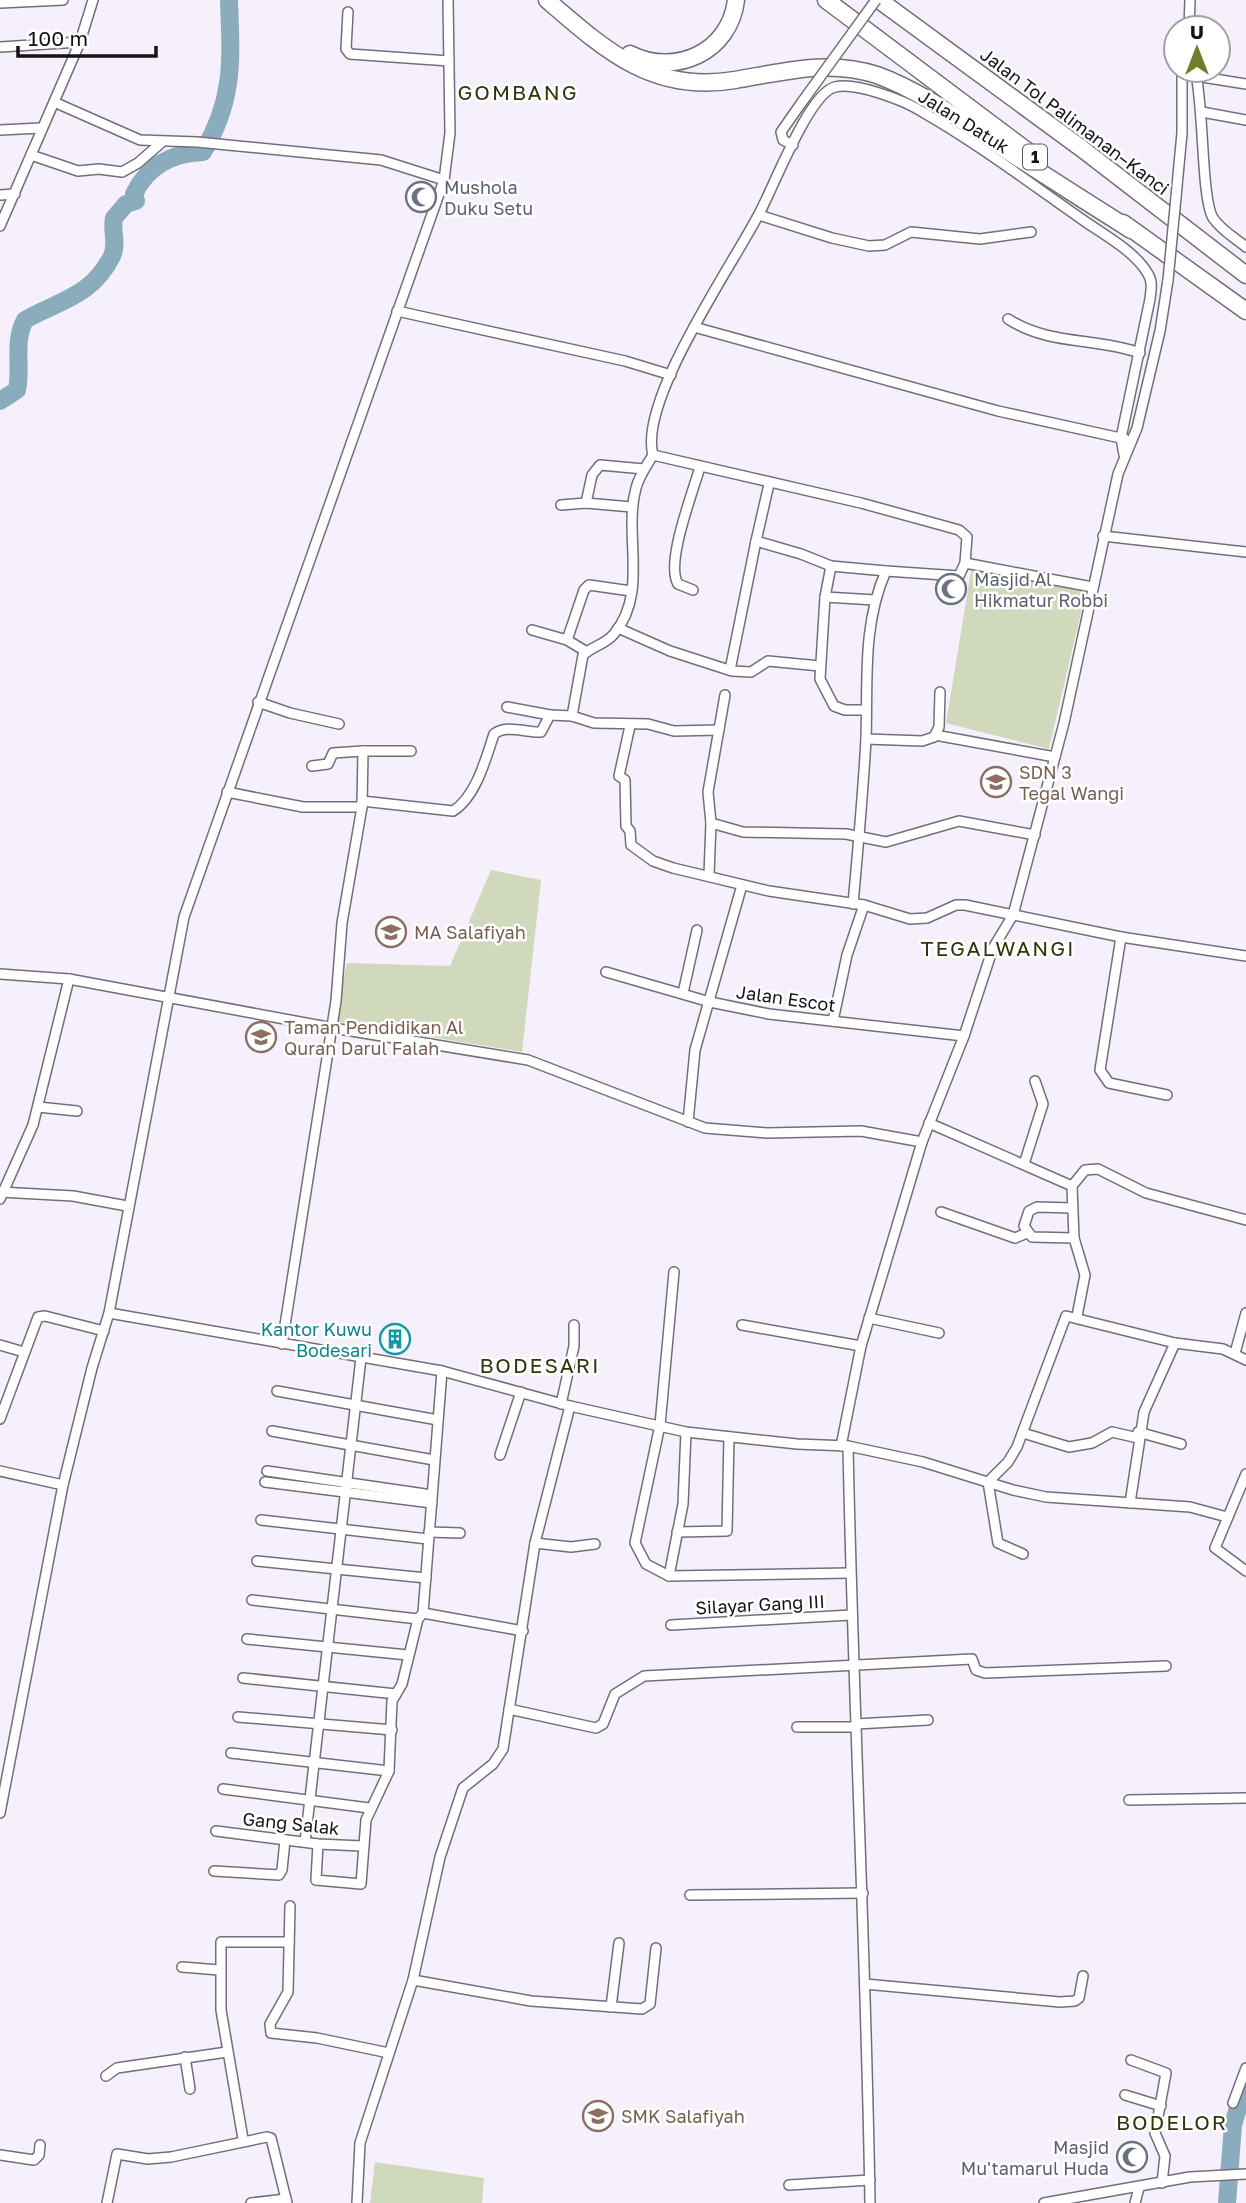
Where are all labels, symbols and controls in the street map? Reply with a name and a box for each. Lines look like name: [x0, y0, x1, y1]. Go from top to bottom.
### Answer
scale bar: [18, 14, 156, 58]
north arrow: [1162, 14, 1232, 84]
text: U: [1190, 20, 1204, 43]
text: 100 m: [28, 25, 88, 51]
street label: Jalan Tol Palimanan–Kanci: [976, 43, 1174, 199]
district label: GOMBANG: [458, 79, 578, 105]
street label: Jalan Datuk: [915, 85, 1013, 157]
road number: 1: [1023, 144, 1047, 169]
place label: Mushola Duku Setu: [444, 176, 533, 219]
mosque icon: Mushola Duku Setu: [404, 180, 438, 214]
place label: Masjid Al Hikmatur Robbi: [974, 568, 1108, 611]
mosque icon: Masjid Al Hikmatur Robbi: [934, 572, 968, 606]
place label: SDN 3 Tegal Wangi: [1019, 761, 1124, 804]
school or university icon: SDN 3 Tegal Wangi: [979, 765, 1013, 799]
school or university icon: MA Salafiyah: [374, 915, 408, 949]
place label: MA Salafiyah: [414, 921, 526, 943]
district label: TEGALWANGI: [920, 935, 1076, 961]
street label: Jalan Escot: [735, 980, 837, 1016]
place label: Taman Pendidikan Al Quran Darul Falah: [284, 1016, 464, 1059]
school or university icon: Taman Pendidikan Al Quran Darul Falah: [244, 1020, 278, 1054]
place label: Kantor Kuwu Bodesari: [261, 1318, 372, 1361]
building icon: Kantor Kuwu Bodesari: [378, 1322, 412, 1356]
district label: BODESARI: [479, 1352, 601, 1378]
street label: Silayar Gang III: [695, 1590, 825, 1618]
street label: Gang Salak: [241, 1807, 341, 1839]
school or university icon: SMK Salafiyah: [581, 2099, 615, 2133]
place label: SMK Salafiyah: [621, 2105, 745, 2127]
district label: BODELOR: [1116, 2109, 1228, 2135]
place label: Masjid Mu'tamarul Huda: [961, 2136, 1109, 2179]
mosque icon: Masjid Mu'tamarul Huda: [1115, 2140, 1149, 2174]

